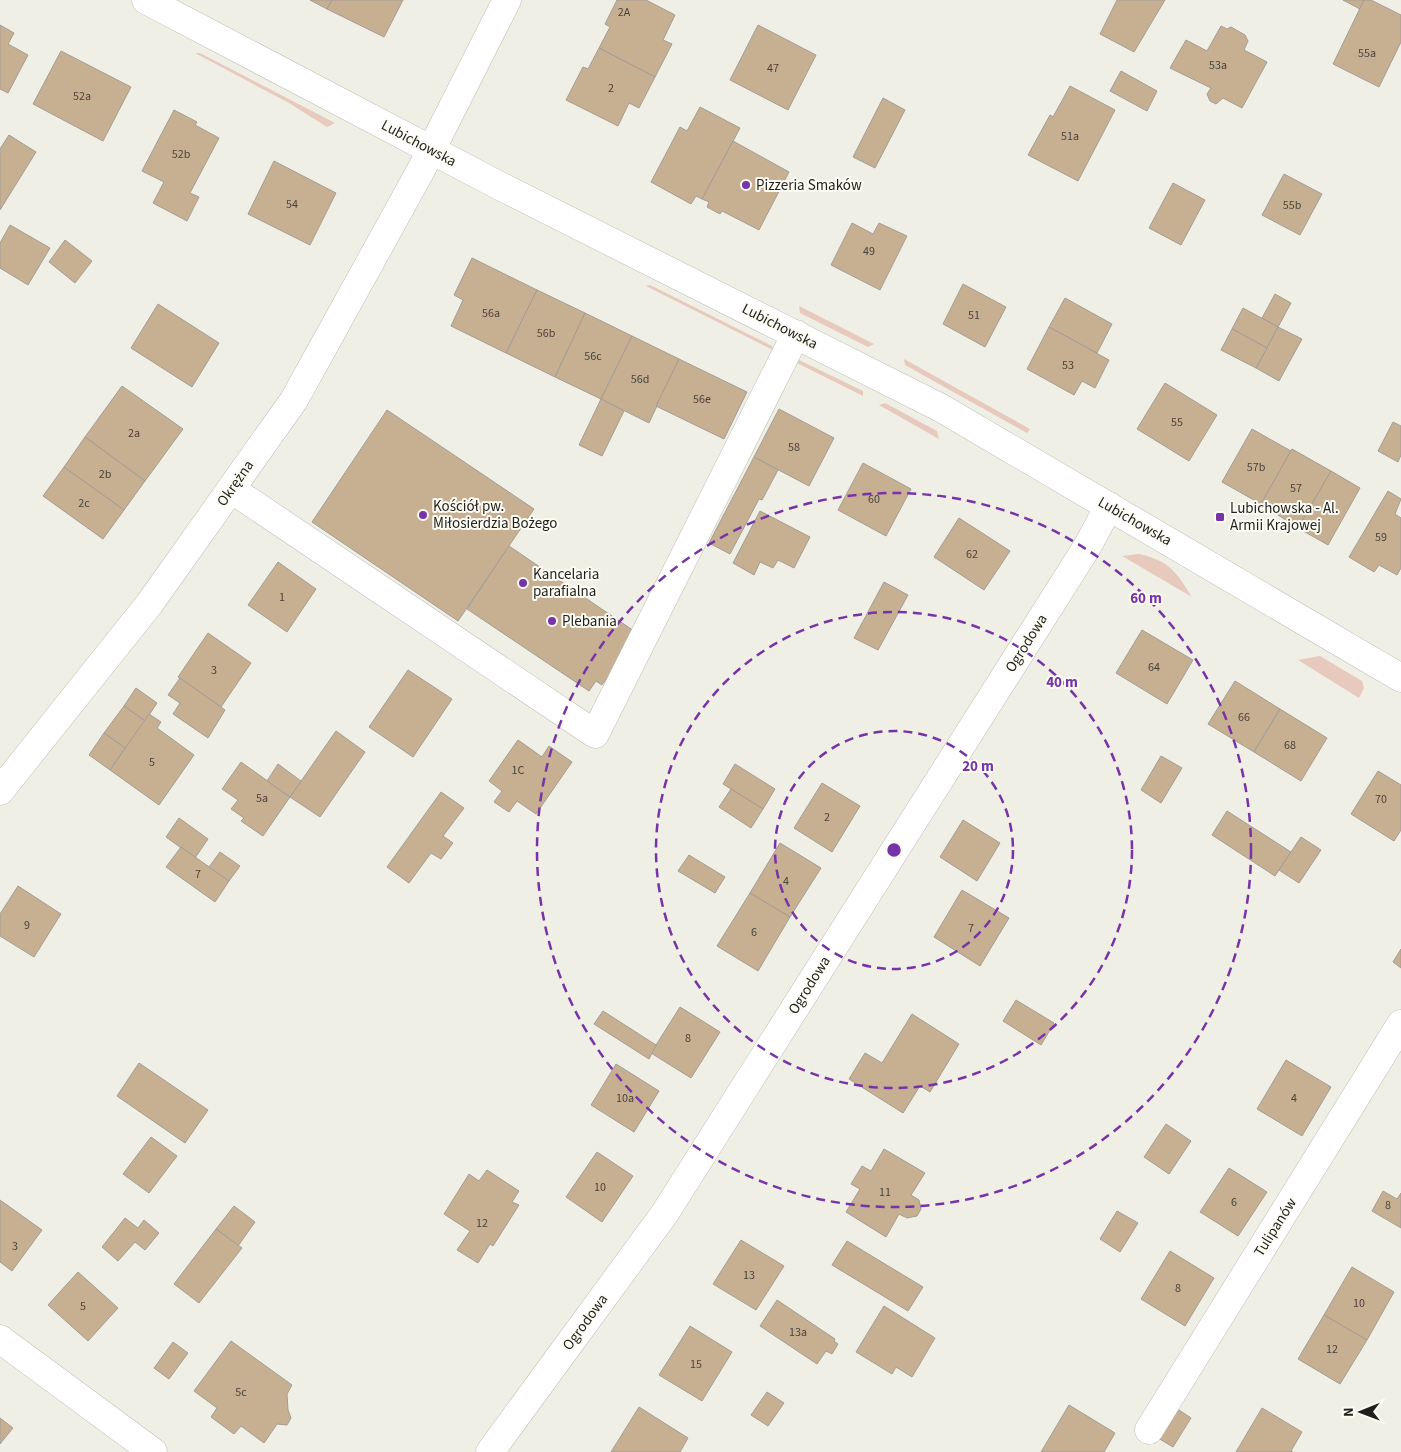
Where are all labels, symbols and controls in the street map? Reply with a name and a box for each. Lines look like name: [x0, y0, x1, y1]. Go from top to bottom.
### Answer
house number: 2A: [618, 4, 631, 21]
house number: 55a: [1358, 45, 1376, 62]
house number: 53a: [1209, 57, 1227, 74]
house number: 47: [767, 60, 779, 77]
house number: 2: [608, 80, 614, 97]
house number: 52a: [73, 88, 91, 105]
street label: Lubichowska: [378, 115, 460, 172]
house number: 51a: [1061, 128, 1079, 145]
house number: 52b: [172, 146, 191, 163]
place label: Pizzeria Smaków: [756, 175, 862, 196]
marker: Pizzeria Smaków: [740, 179, 752, 191]
house number: 54: [286, 196, 298, 213]
house number: 55b: [1283, 197, 1302, 214]
house number: 49: [863, 243, 875, 260]
street label: Lubichowska: [738, 298, 821, 354]
house number: 56a: [482, 305, 500, 322]
house number: 51: [968, 307, 980, 324]
house number: 56b: [537, 325, 556, 342]
house number: 56c: [584, 348, 602, 365]
house number: 53: [1062, 357, 1074, 374]
house number: 56d: [631, 371, 649, 388]
house number: 56e: [693, 391, 711, 408]
house number: 55: [1171, 414, 1183, 431]
house number: 2a: [128, 425, 140, 442]
house number: 58: [788, 439, 800, 456]
street label: Okrężna: [212, 456, 259, 511]
house number: 57b: [1247, 459, 1266, 476]
house number: 2b: [99, 466, 112, 483]
house number: 57: [1290, 480, 1302, 497]
house number: 60: [868, 491, 880, 508]
street label: Lubichowska: [1094, 492, 1176, 551]
house number: 2c: [78, 495, 90, 512]
place label: Kościół pw. Miłosierdzia Bożego: [433, 496, 557, 534]
place label: Lubichowska - Al. Armii Krajowej: [1230, 498, 1339, 536]
marker: Kościół pw. Miłosierdzia Bożego: [417, 509, 429, 521]
marker: Lubichowska - Al. Armii Krajowej: [1214, 511, 1226, 523]
house number: 59: [1375, 529, 1387, 546]
house number: 62: [966, 546, 978, 563]
place label: Kancelaria parafialna: [533, 564, 599, 602]
marker: Kancelaria parafialna: [517, 577, 529, 589]
text: 60 m: [1130, 588, 1162, 609]
house number: 1: [279, 589, 285, 606]
street label: Ogrodowa: [1000, 610, 1053, 677]
place label: Plebania: [562, 611, 617, 632]
marker: Plebania: [546, 615, 558, 627]
house number: 64: [1148, 659, 1160, 676]
house number: 3: [211, 662, 217, 679]
text: 40 m: [1046, 672, 1078, 693]
house number: 66: [1238, 709, 1250, 726]
house number: 68: [1284, 737, 1296, 754]
house number: 5: [149, 754, 155, 771]
text: 20 m: [962, 756, 994, 777]
house number: 1C: [512, 762, 525, 779]
house number: 5a: [256, 790, 268, 807]
house number: 70: [1375, 791, 1387, 808]
house number: 2: [824, 809, 830, 826]
centre of rings: [885, 841, 903, 859]
house number: 7: [195, 866, 201, 883]
house number: 4: [783, 873, 789, 890]
house number: 9: [24, 917, 30, 934]
house number: 7: [968, 920, 974, 937]
house number: 6: [751, 924, 757, 941]
street label: Ogrodowa: [783, 952, 836, 1019]
house number: 8: [685, 1030, 691, 1047]
house number: 10a: [616, 1090, 634, 1107]
house number: 4: [1291, 1090, 1297, 1107]
house number: 10: [594, 1179, 606, 1196]
house number: 11: [879, 1184, 891, 1201]
house number: 6: [1231, 1194, 1237, 1211]
street label: Tulipanów: [1249, 1194, 1302, 1261]
house number: 8: [1385, 1197, 1391, 1214]
house number: 12: [476, 1215, 488, 1232]
house number: 3: [12, 1238, 18, 1255]
house number: 13: [743, 1267, 755, 1284]
house number: 8: [1175, 1280, 1181, 1297]
street label: Ogrodowa: [558, 1290, 613, 1355]
house number: 10: [1353, 1295, 1365, 1312]
house number: 5: [80, 1298, 86, 1315]
house number: 13a: [789, 1324, 807, 1341]
house number: 12: [1326, 1341, 1338, 1358]
house number: 15: [690, 1356, 702, 1373]
house number: 5c: [235, 1384, 247, 1401]
north arrow: [1336, 1387, 1386, 1437]
text: N: [1339, 1407, 1359, 1417]

